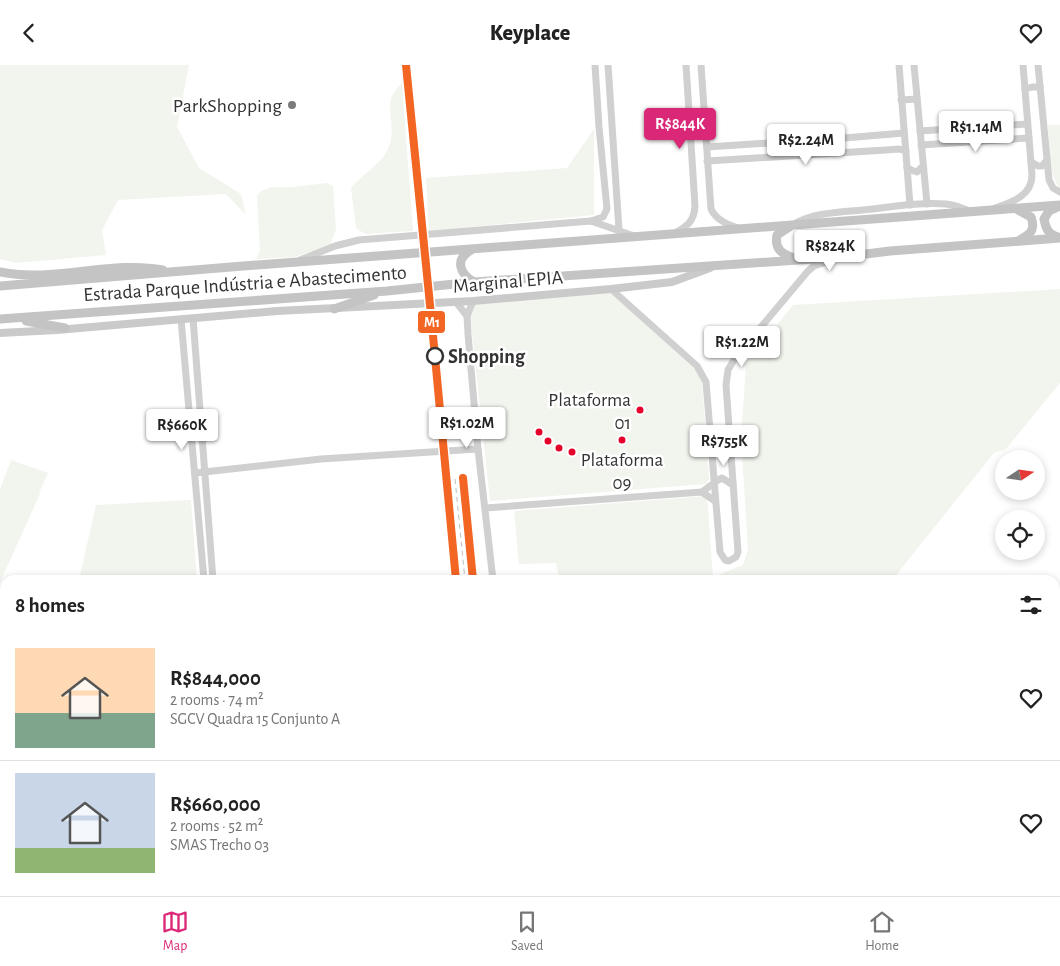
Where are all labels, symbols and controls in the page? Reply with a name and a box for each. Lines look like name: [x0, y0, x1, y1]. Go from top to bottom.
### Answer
icon: back: [15, 19, 43, 47]
icon: heart: [1017, 19, 1045, 47]
text: Keyplace: [490, 22, 570, 44]
place label: ParkShopping: [173, 96, 282, 116]
marker: ParkShopping: [286, 99, 298, 111]
pin: R$844K: [639, 107, 721, 150]
pin: R$1.14M: [930, 111, 1022, 153]
text: R$844K: [655, 116, 705, 132]
text: R$1.14M: [950, 119, 1002, 135]
pin: R$2.24M: [760, 123, 852, 166]
text: R$2.24M: [778, 132, 834, 148]
pin: R$824K: [789, 229, 871, 272]
text: R$824K: [805, 238, 855, 254]
street label: Estrada Parque Indústria e Abastecimento: [83, 263, 407, 305]
street label: Marginal EPIA: [452, 267, 564, 297]
line badge: M1: [417, 310, 446, 334]
text: M1: [424, 316, 440, 330]
pin: R$1.22M: [696, 325, 788, 368]
text: R$1.22M: [715, 334, 769, 350]
marker: Shopping: [426, 347, 444, 365]
place label: Shopping: [448, 347, 526, 367]
place label: Plataforma 01: [548, 391, 631, 433]
marker: Plataforma 01: [635, 405, 645, 415]
pin: R$1.02M: [421, 407, 513, 449]
pin: R$660K: [141, 409, 223, 451]
text: R$1.02M: [440, 415, 494, 431]
text: R$660K: [157, 417, 207, 433]
pin: R$755K: [683, 425, 765, 467]
unlabelled marker: [534, 427, 544, 437]
text: R$755K: [701, 433, 747, 449]
marker: Plataforma 09: [617, 435, 627, 445]
unlabelled marker: [543, 436, 553, 446]
unlabelled marker: [554, 443, 564, 453]
unlabelled marker: [567, 447, 577, 457]
north arrow: [995, 450, 1045, 500]
map controls: [995, 450, 1045, 560]
place label: Plataforma 09: [581, 451, 664, 493]
button: locate: [995, 510, 1045, 560]
icon: filters: [1017, 591, 1045, 619]
text: 8 homes: [15, 595, 85, 616]
icon: home: [55, 668, 115, 728]
text: R$844,000: [170, 668, 261, 689]
icon: heart: [1017, 684, 1045, 712]
text: 2 rooms · 74 m²: [170, 692, 264, 708]
text: SGCV Quadra 15 Conjunto A: [170, 711, 340, 727]
icon: home: [55, 793, 115, 853]
text: R$660,000: [170, 794, 261, 815]
icon: heart: [1017, 809, 1045, 837]
text: 2 rooms · 52 m²: [170, 818, 263, 834]
text: SMAS Trecho 03: [170, 837, 269, 853]
tab: Map: [161, 908, 189, 955]
tab: Saved: [511, 908, 543, 955]
tab: Home: [865, 908, 899, 955]

